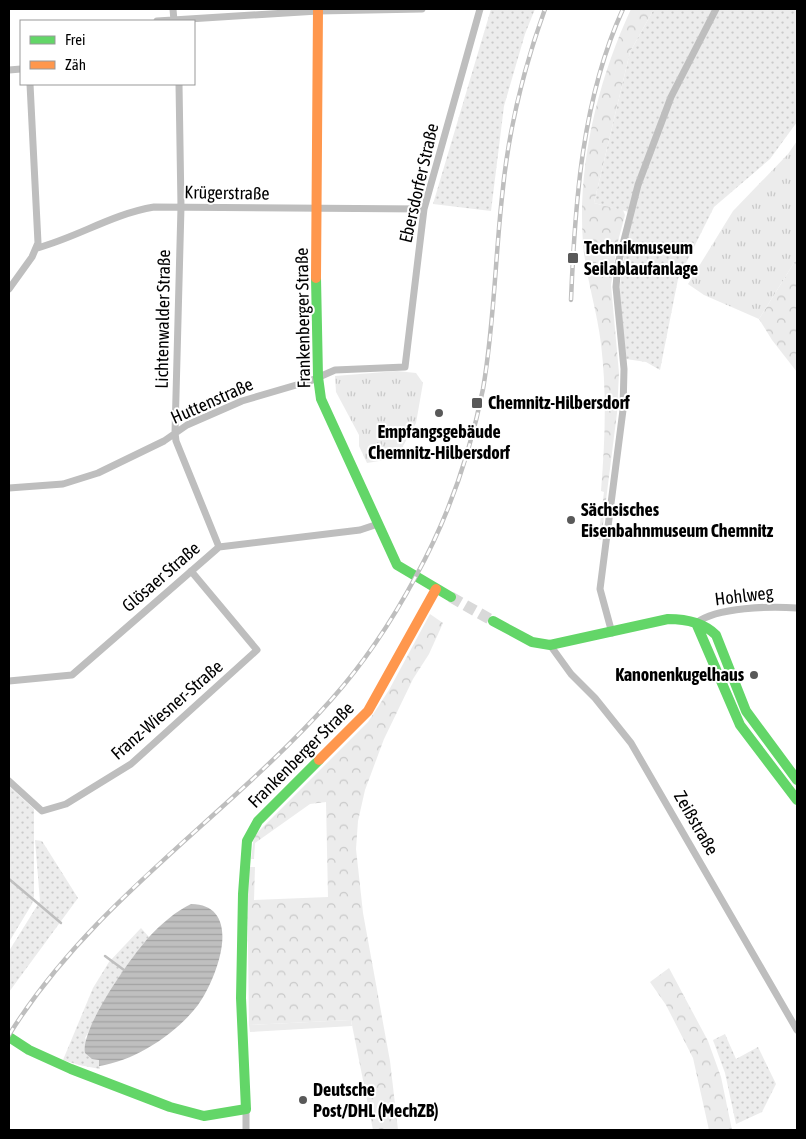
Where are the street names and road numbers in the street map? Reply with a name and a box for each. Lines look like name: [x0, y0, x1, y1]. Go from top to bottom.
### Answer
street label: Ebersdorfer Straße: [395, 121, 442, 245]
street label: Krügerstraße: [184, 181, 270, 204]
street label: Frankenberger Straße: [291, 247, 314, 389]
street label: Lichtenwalder Straße: [151, 249, 174, 389]
street label: Huttenstraße: [167, 373, 256, 428]
street label: Glösaer Straße: [118, 537, 204, 616]
street label: Hohlweg: [714, 581, 775, 610]
street label: Franz-Wiesner-Straße: [107, 655, 227, 764]
street label: Frankenberger Straße: [243, 697, 358, 812]
street label: Zeißstraße: [670, 787, 723, 858]

